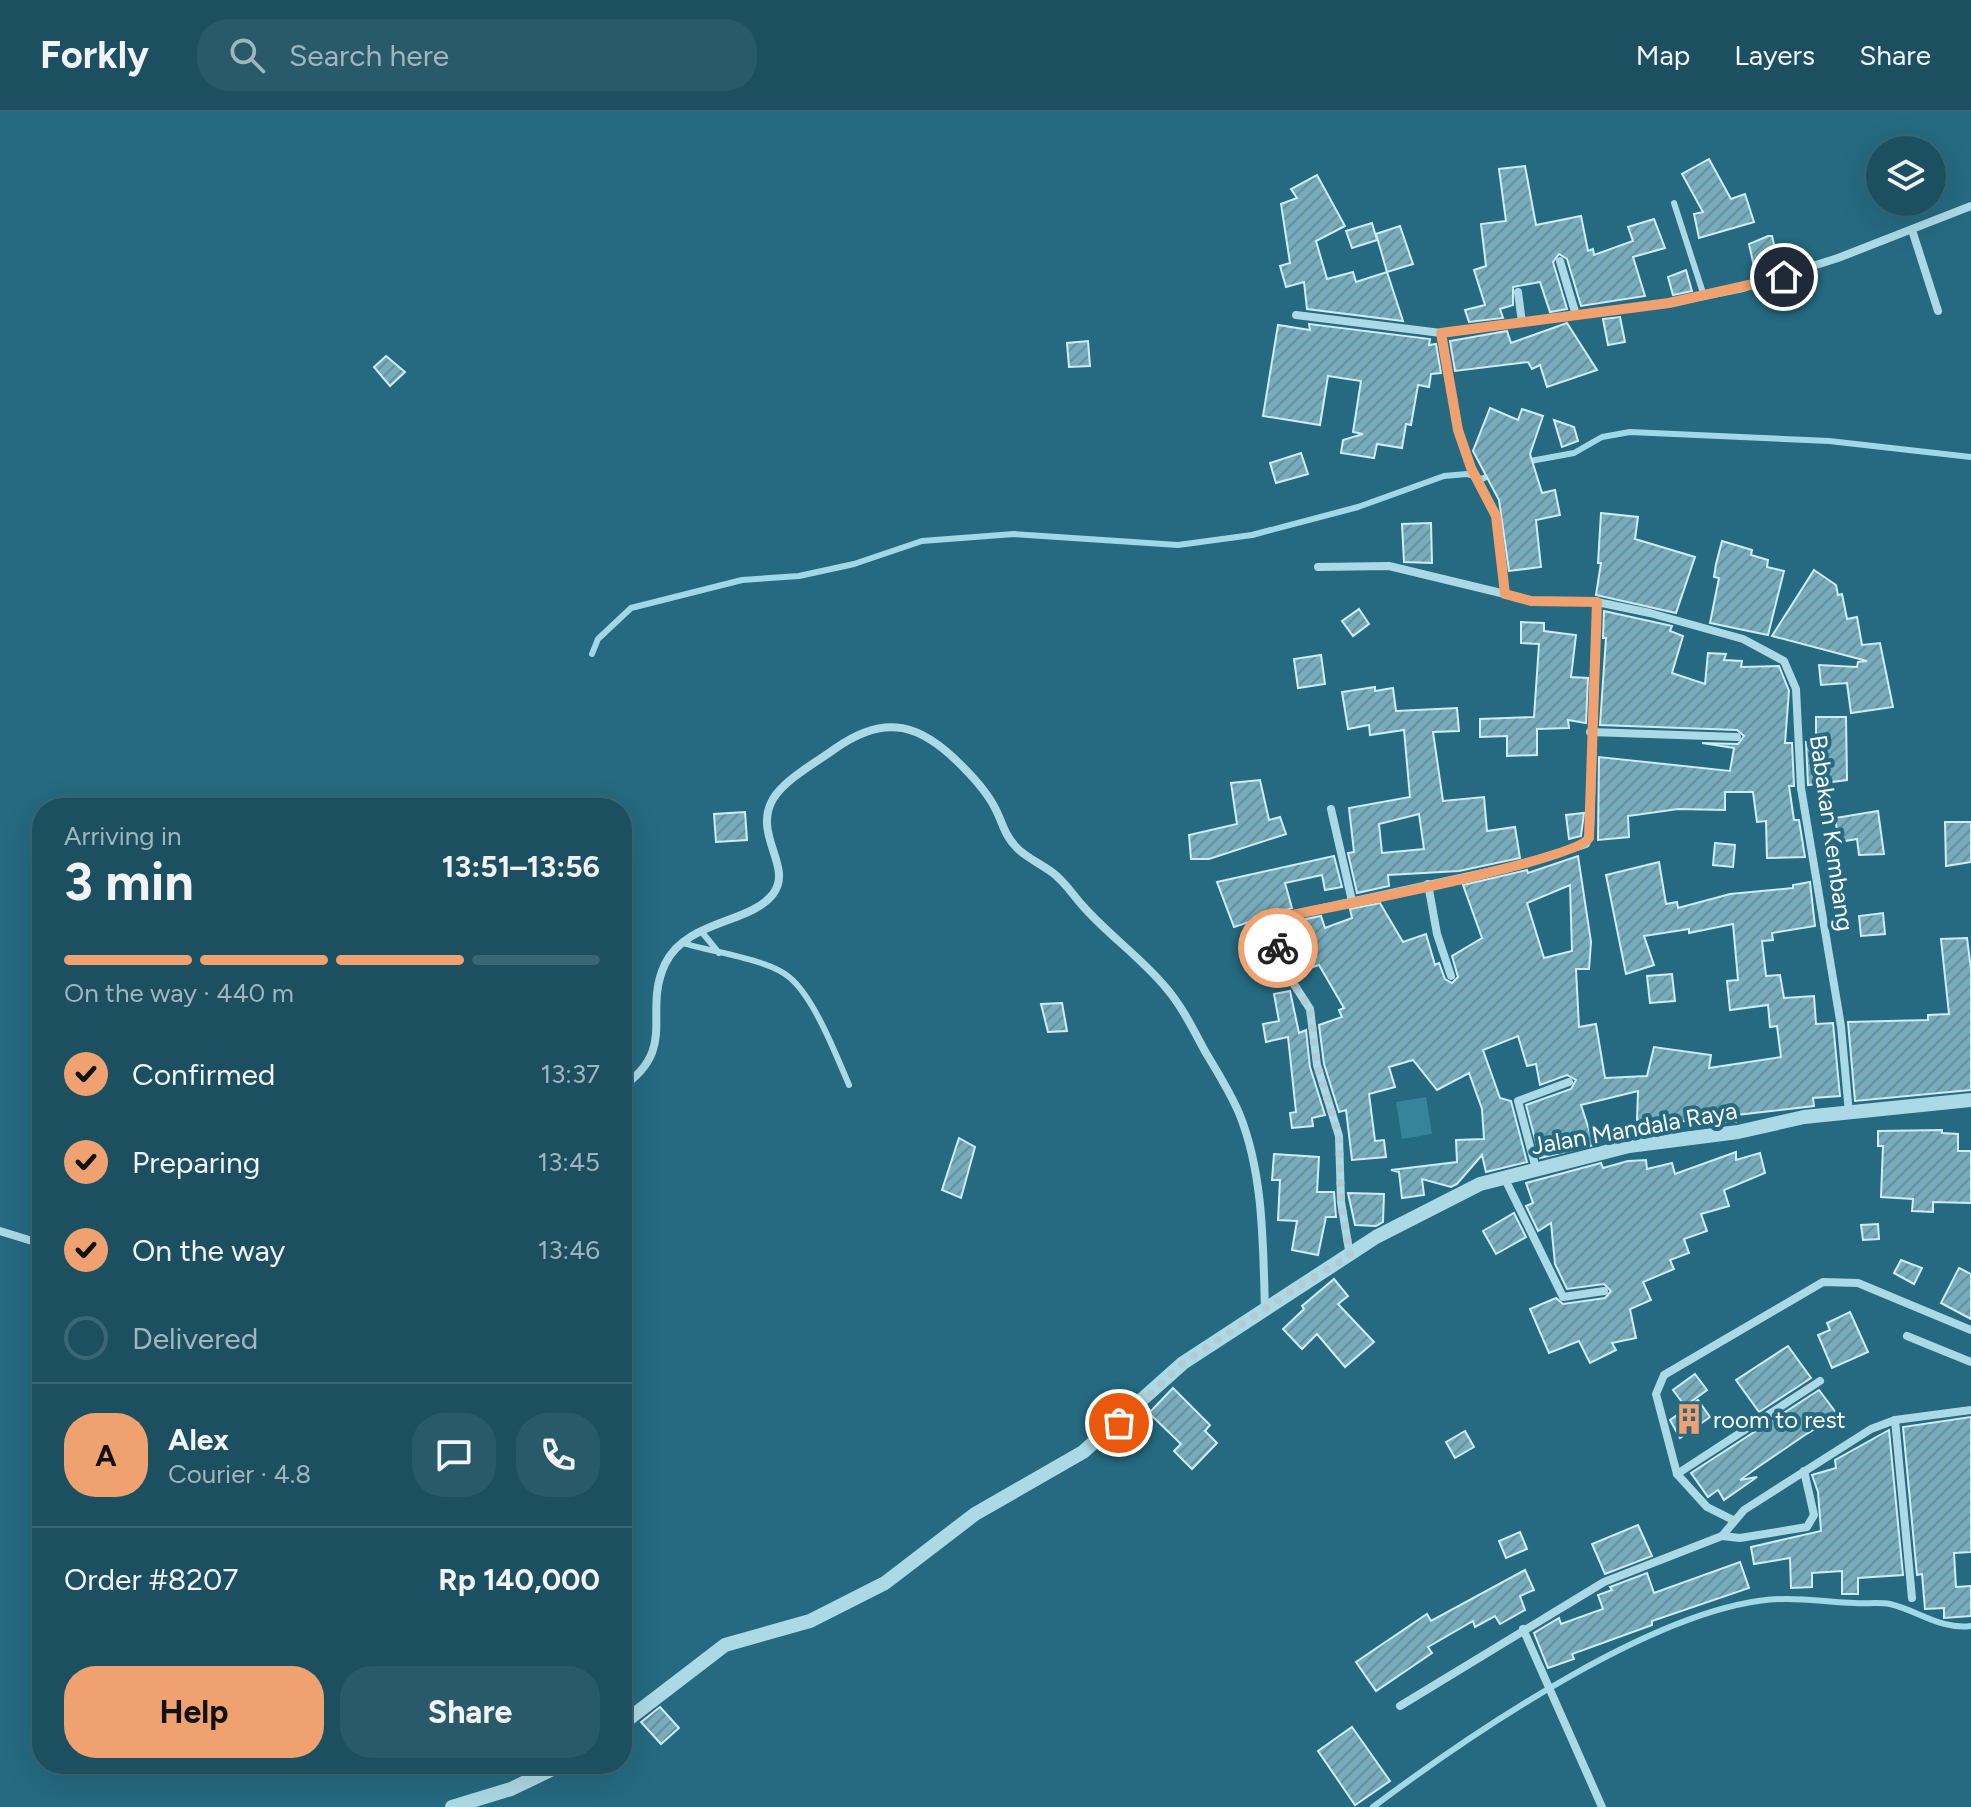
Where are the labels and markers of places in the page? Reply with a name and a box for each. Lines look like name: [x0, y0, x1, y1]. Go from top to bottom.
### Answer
pin: [1750, 243, 1818, 311]
pin: [1085, 1389, 1153, 1457]
building icon: room to rest: [1672, 1402, 1706, 1436]
place label: room to rest: [1713, 1405, 1846, 1434]

